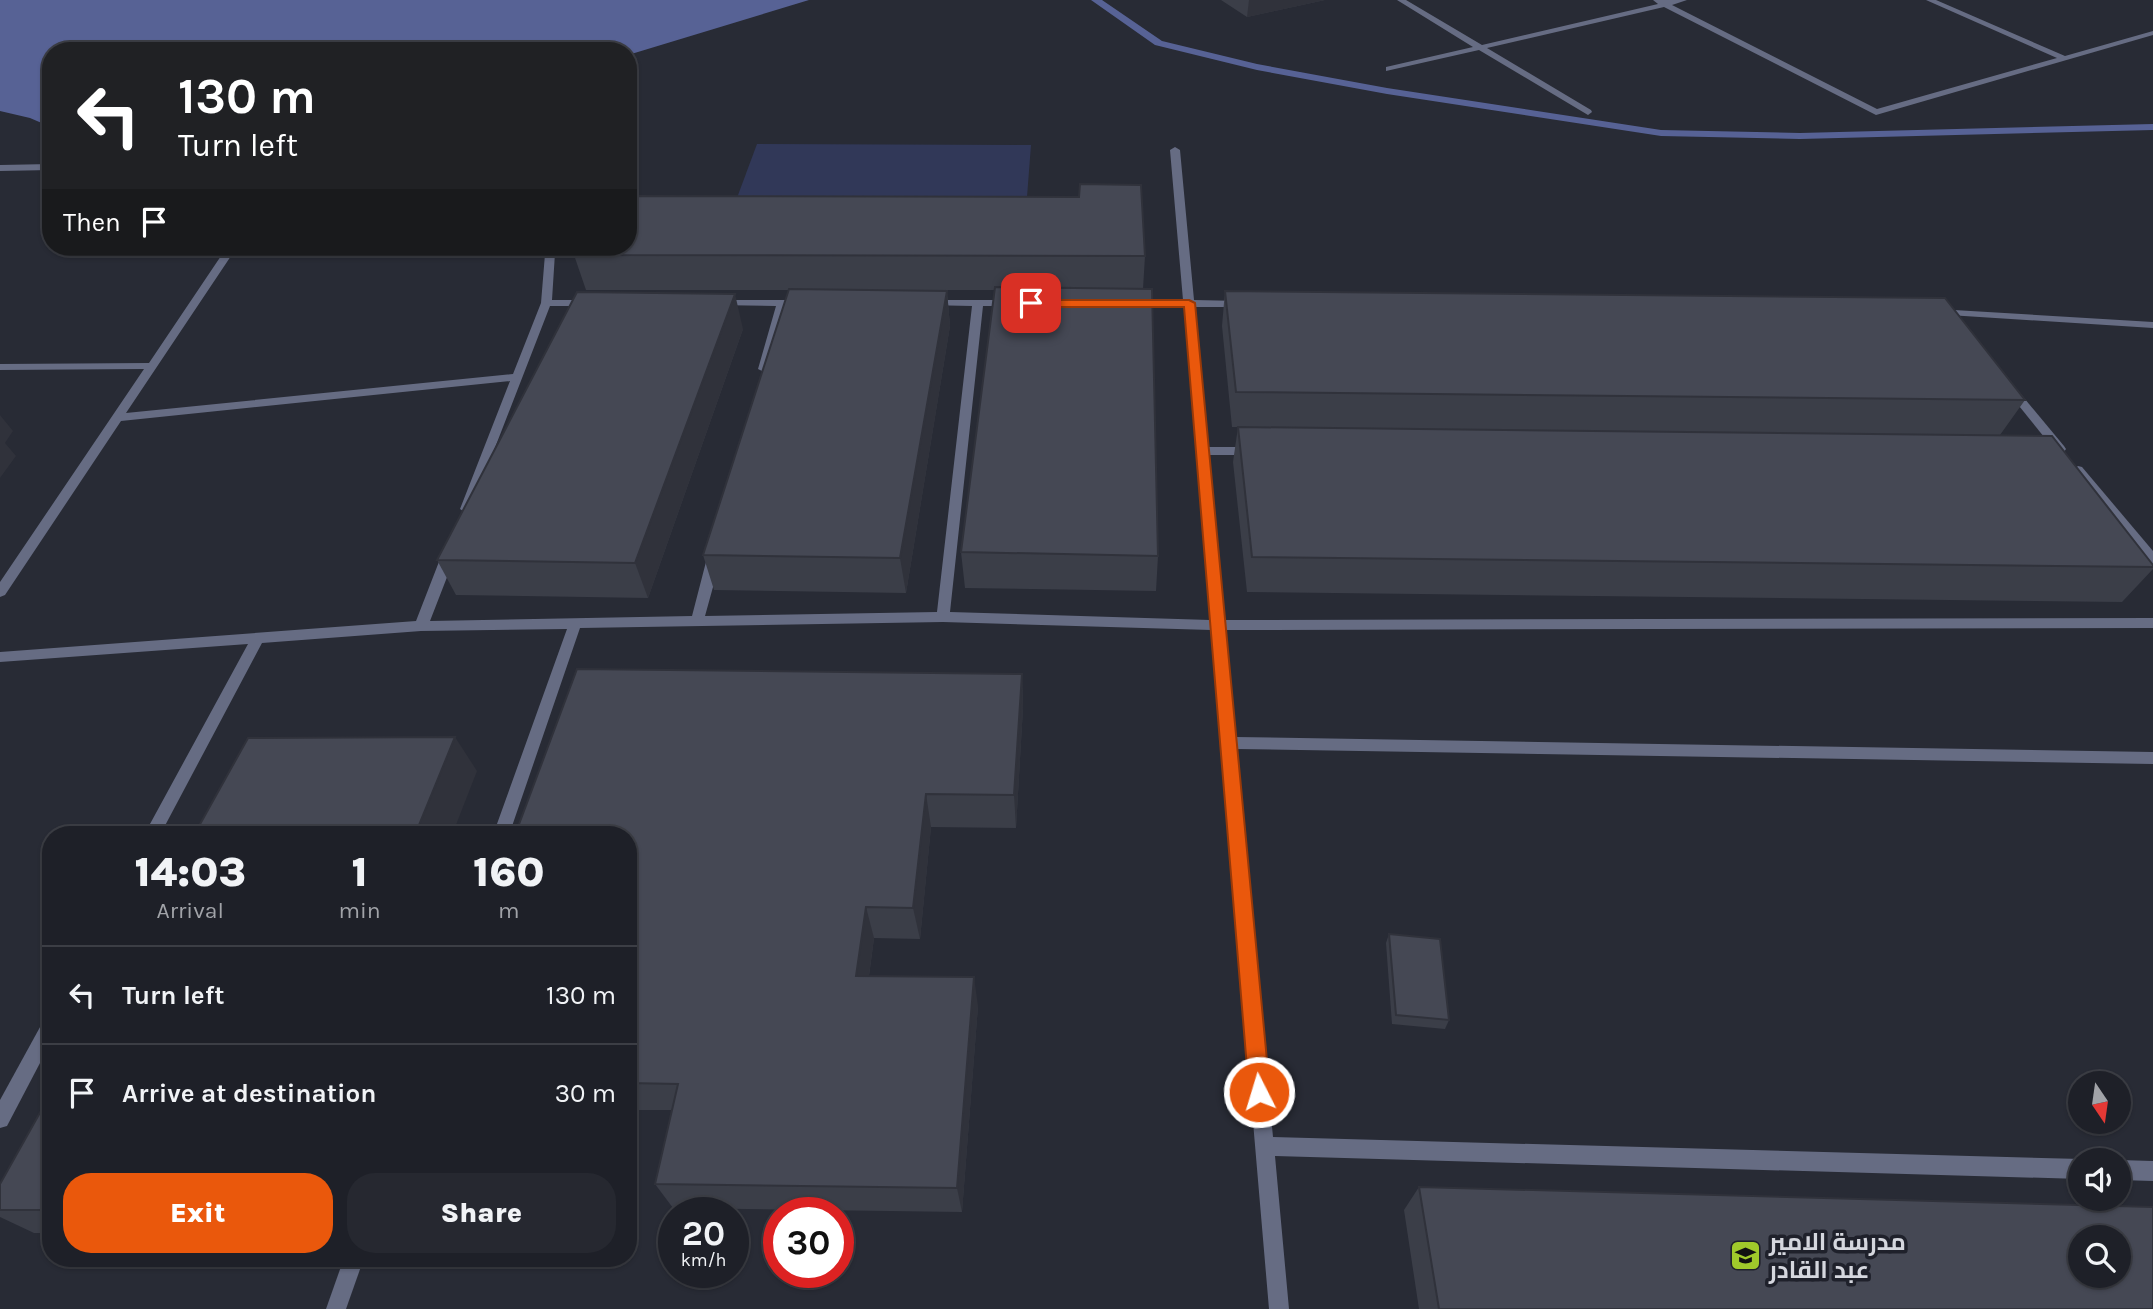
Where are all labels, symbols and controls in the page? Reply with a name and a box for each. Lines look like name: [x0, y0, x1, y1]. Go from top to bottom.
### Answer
text: 130 m: [178, 68, 316, 125]
icon: left: [63, 70, 154, 161]
text: Turn left: [178, 127, 298, 164]
icon: arrive: [135, 203, 173, 241]
text: Then: [63, 207, 121, 238]
pin: [1001, 273, 1061, 333]
icon: arrive: [1012, 284, 1050, 322]
text: 14:03: [134, 847, 246, 897]
text: 1: [351, 847, 368, 897]
text: 160: [473, 847, 545, 897]
text: Arrival: [157, 897, 224, 924]
text: min: [338, 897, 381, 924]
text: m: [498, 897, 520, 924]
icon: left: [63, 976, 101, 1014]
text: Turn left: [122, 980, 224, 1011]
text: 130 m: [546, 980, 616, 1011]
position arrow: [1222, 1055, 1296, 1129]
north arrow: [2068, 1071, 2132, 1134]
map controls: [2068, 1071, 2131, 1288]
icon: arrive: [63, 1074, 101, 1112]
text: Arrive at destination: [122, 1078, 376, 1109]
text: 30 m: [555, 1078, 616, 1109]
button: sound: [2068, 1148, 2131, 1211]
button: Exit: [63, 1173, 333, 1253]
button: Share: [347, 1173, 616, 1253]
speed limit sign: 30: [763, 1197, 854, 1288]
text: 20: [682, 1213, 725, 1254]
button: search: [2068, 1225, 2131, 1288]
place label: مدرسة الامير عبد القادر: [1768, 1228, 1906, 1284]
school or university icon: مدرسة الامير عبد القادر: [1729, 1239, 1763, 1273]
text: km/h: [681, 1249, 726, 1271]

